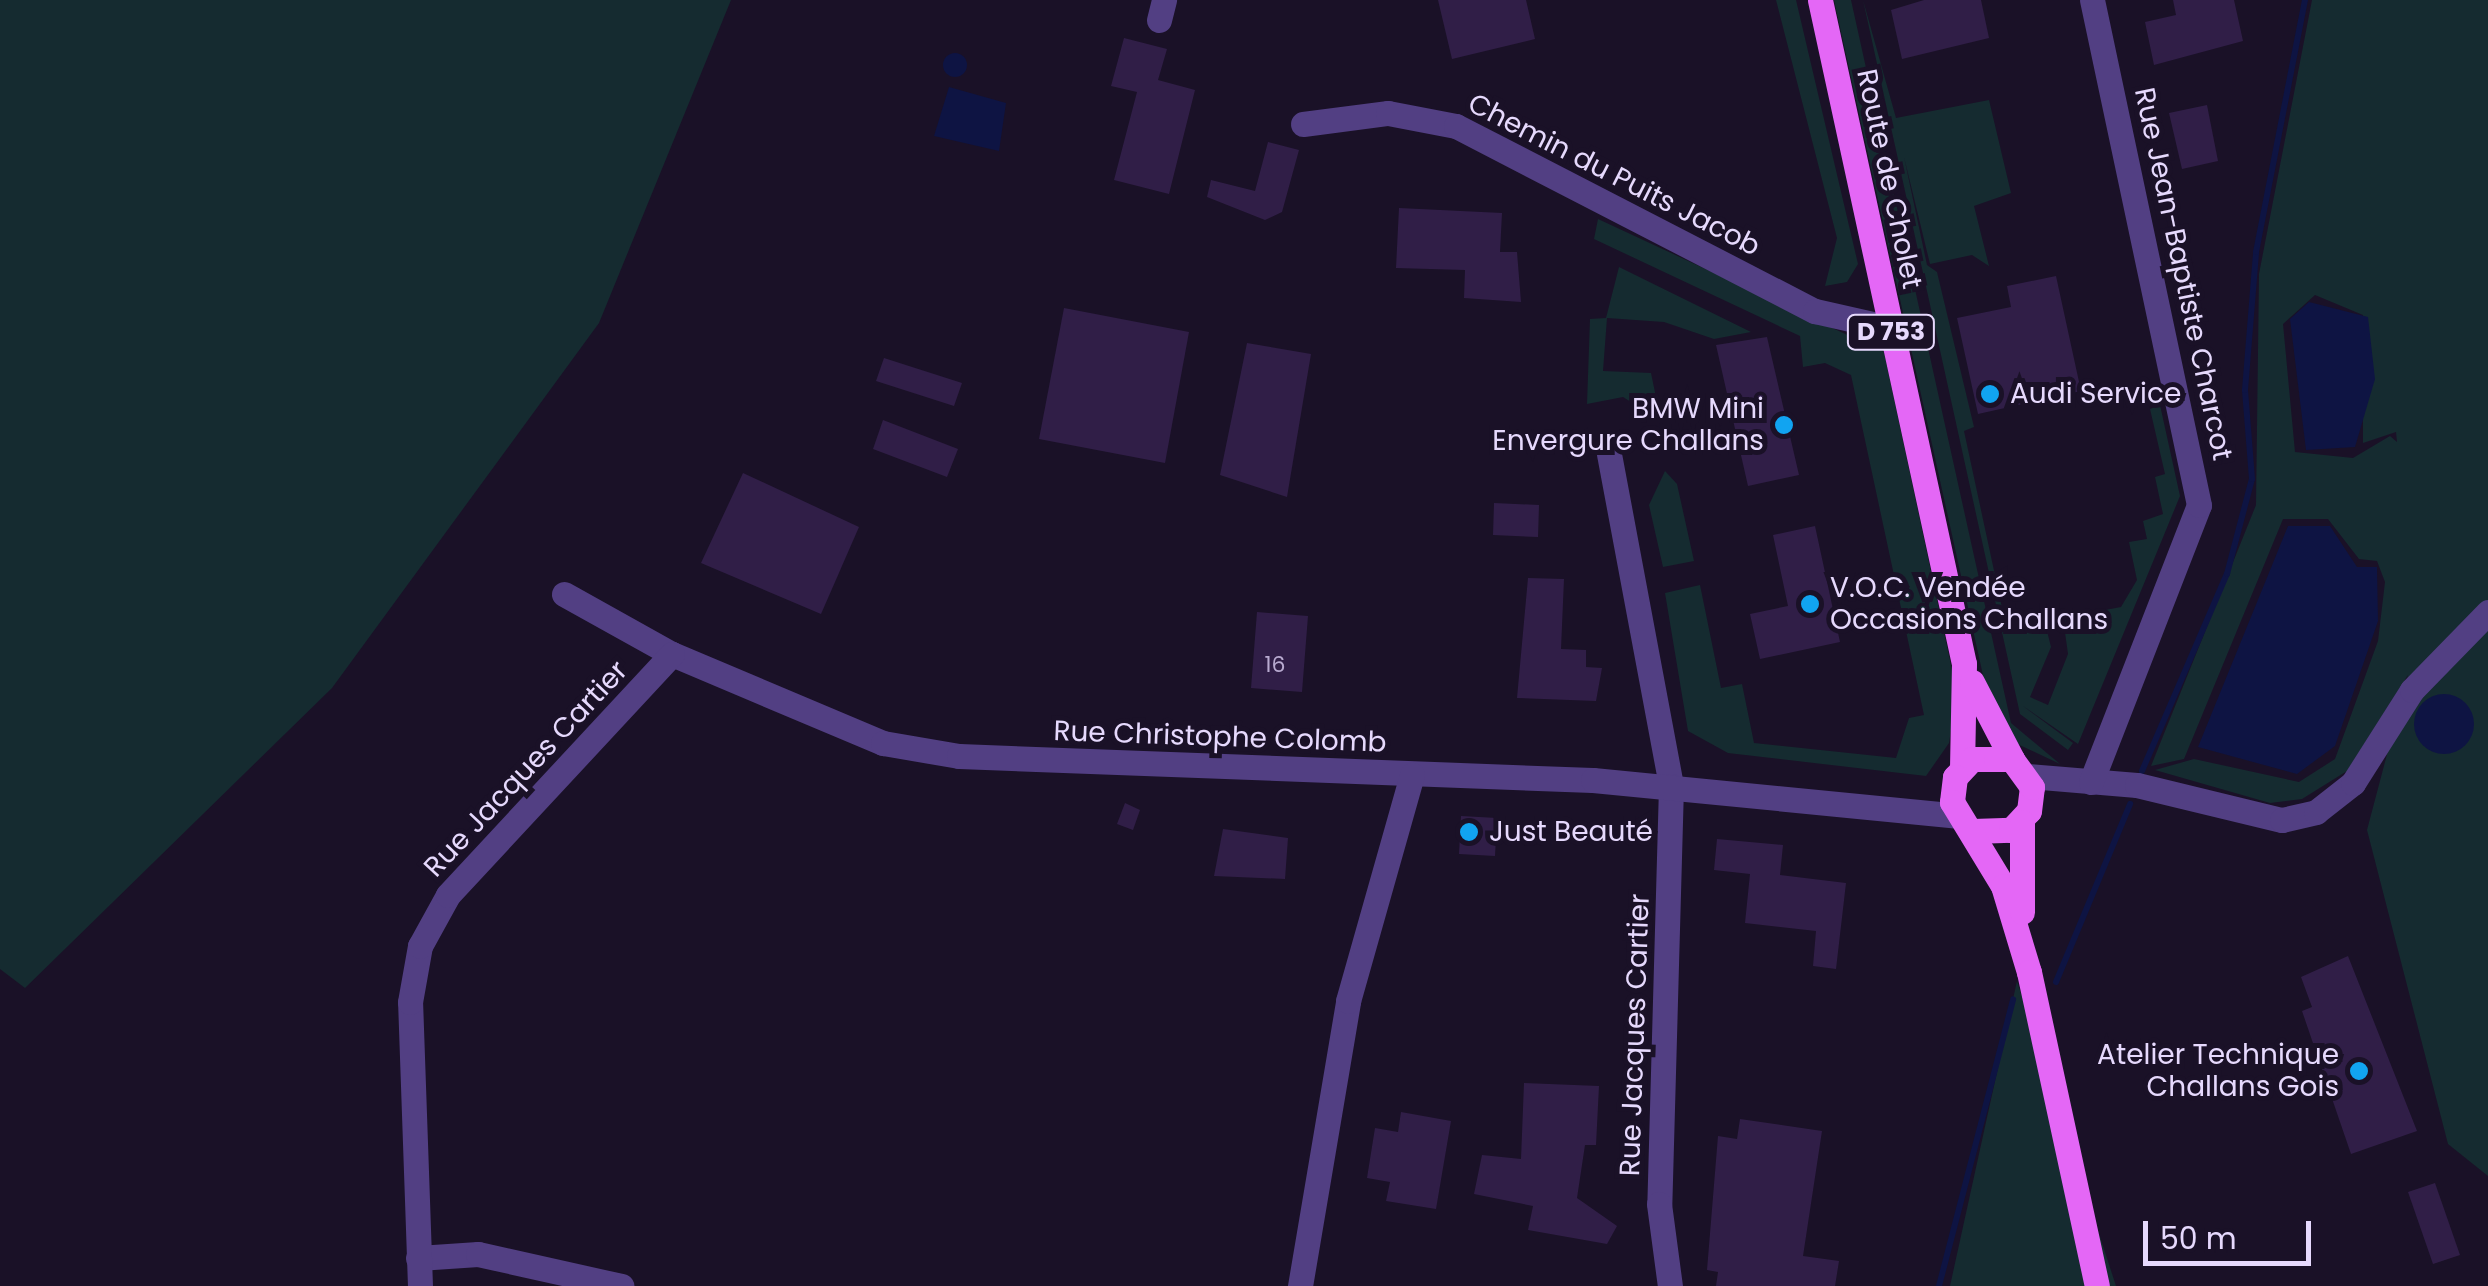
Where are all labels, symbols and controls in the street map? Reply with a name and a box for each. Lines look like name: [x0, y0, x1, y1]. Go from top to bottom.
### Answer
street label: Route de Cholet: [1849, 66, 1929, 292]
street label: Rue Jean-Baptiste Charcot: [2127, 85, 2239, 463]
street label: Chemin du Puits Jacob: [1462, 87, 1766, 263]
road number: D 753: [1846, 312, 1936, 352]
place label: Audi Service: [2010, 377, 2181, 411]
marker: Audi Service: [1979, 383, 2001, 405]
place label: BMW Mini Envergure Challans: [1492, 392, 1764, 458]
marker: BMW Mini Envergure Challans: [1773, 414, 1795, 436]
place label: V.O.C. Vendée Occasions Challans: [1830, 571, 2108, 637]
marker: V.O.C. Vendée Occasions Challans: [1799, 593, 1821, 615]
house number: 16: [1264, 652, 1286, 678]
street label: Rue Jacques Cartier: [417, 654, 635, 884]
street label: Rue Christophe Colomb: [1053, 714, 1387, 760]
place label: Just Beauté: [1489, 815, 1653, 849]
marker: Just Beauté: [1458, 821, 1480, 843]
street label: Rue Jacques Cartier: [1613, 893, 1657, 1177]
place label: Atelier Technique Challans Gois: [2097, 1038, 2339, 1104]
marker: Atelier Technique Challans Gois: [2348, 1060, 2370, 1082]
scale bar: [2148, 1201, 2316, 1263]
text: 50 m: [2160, 1217, 2237, 1260]

